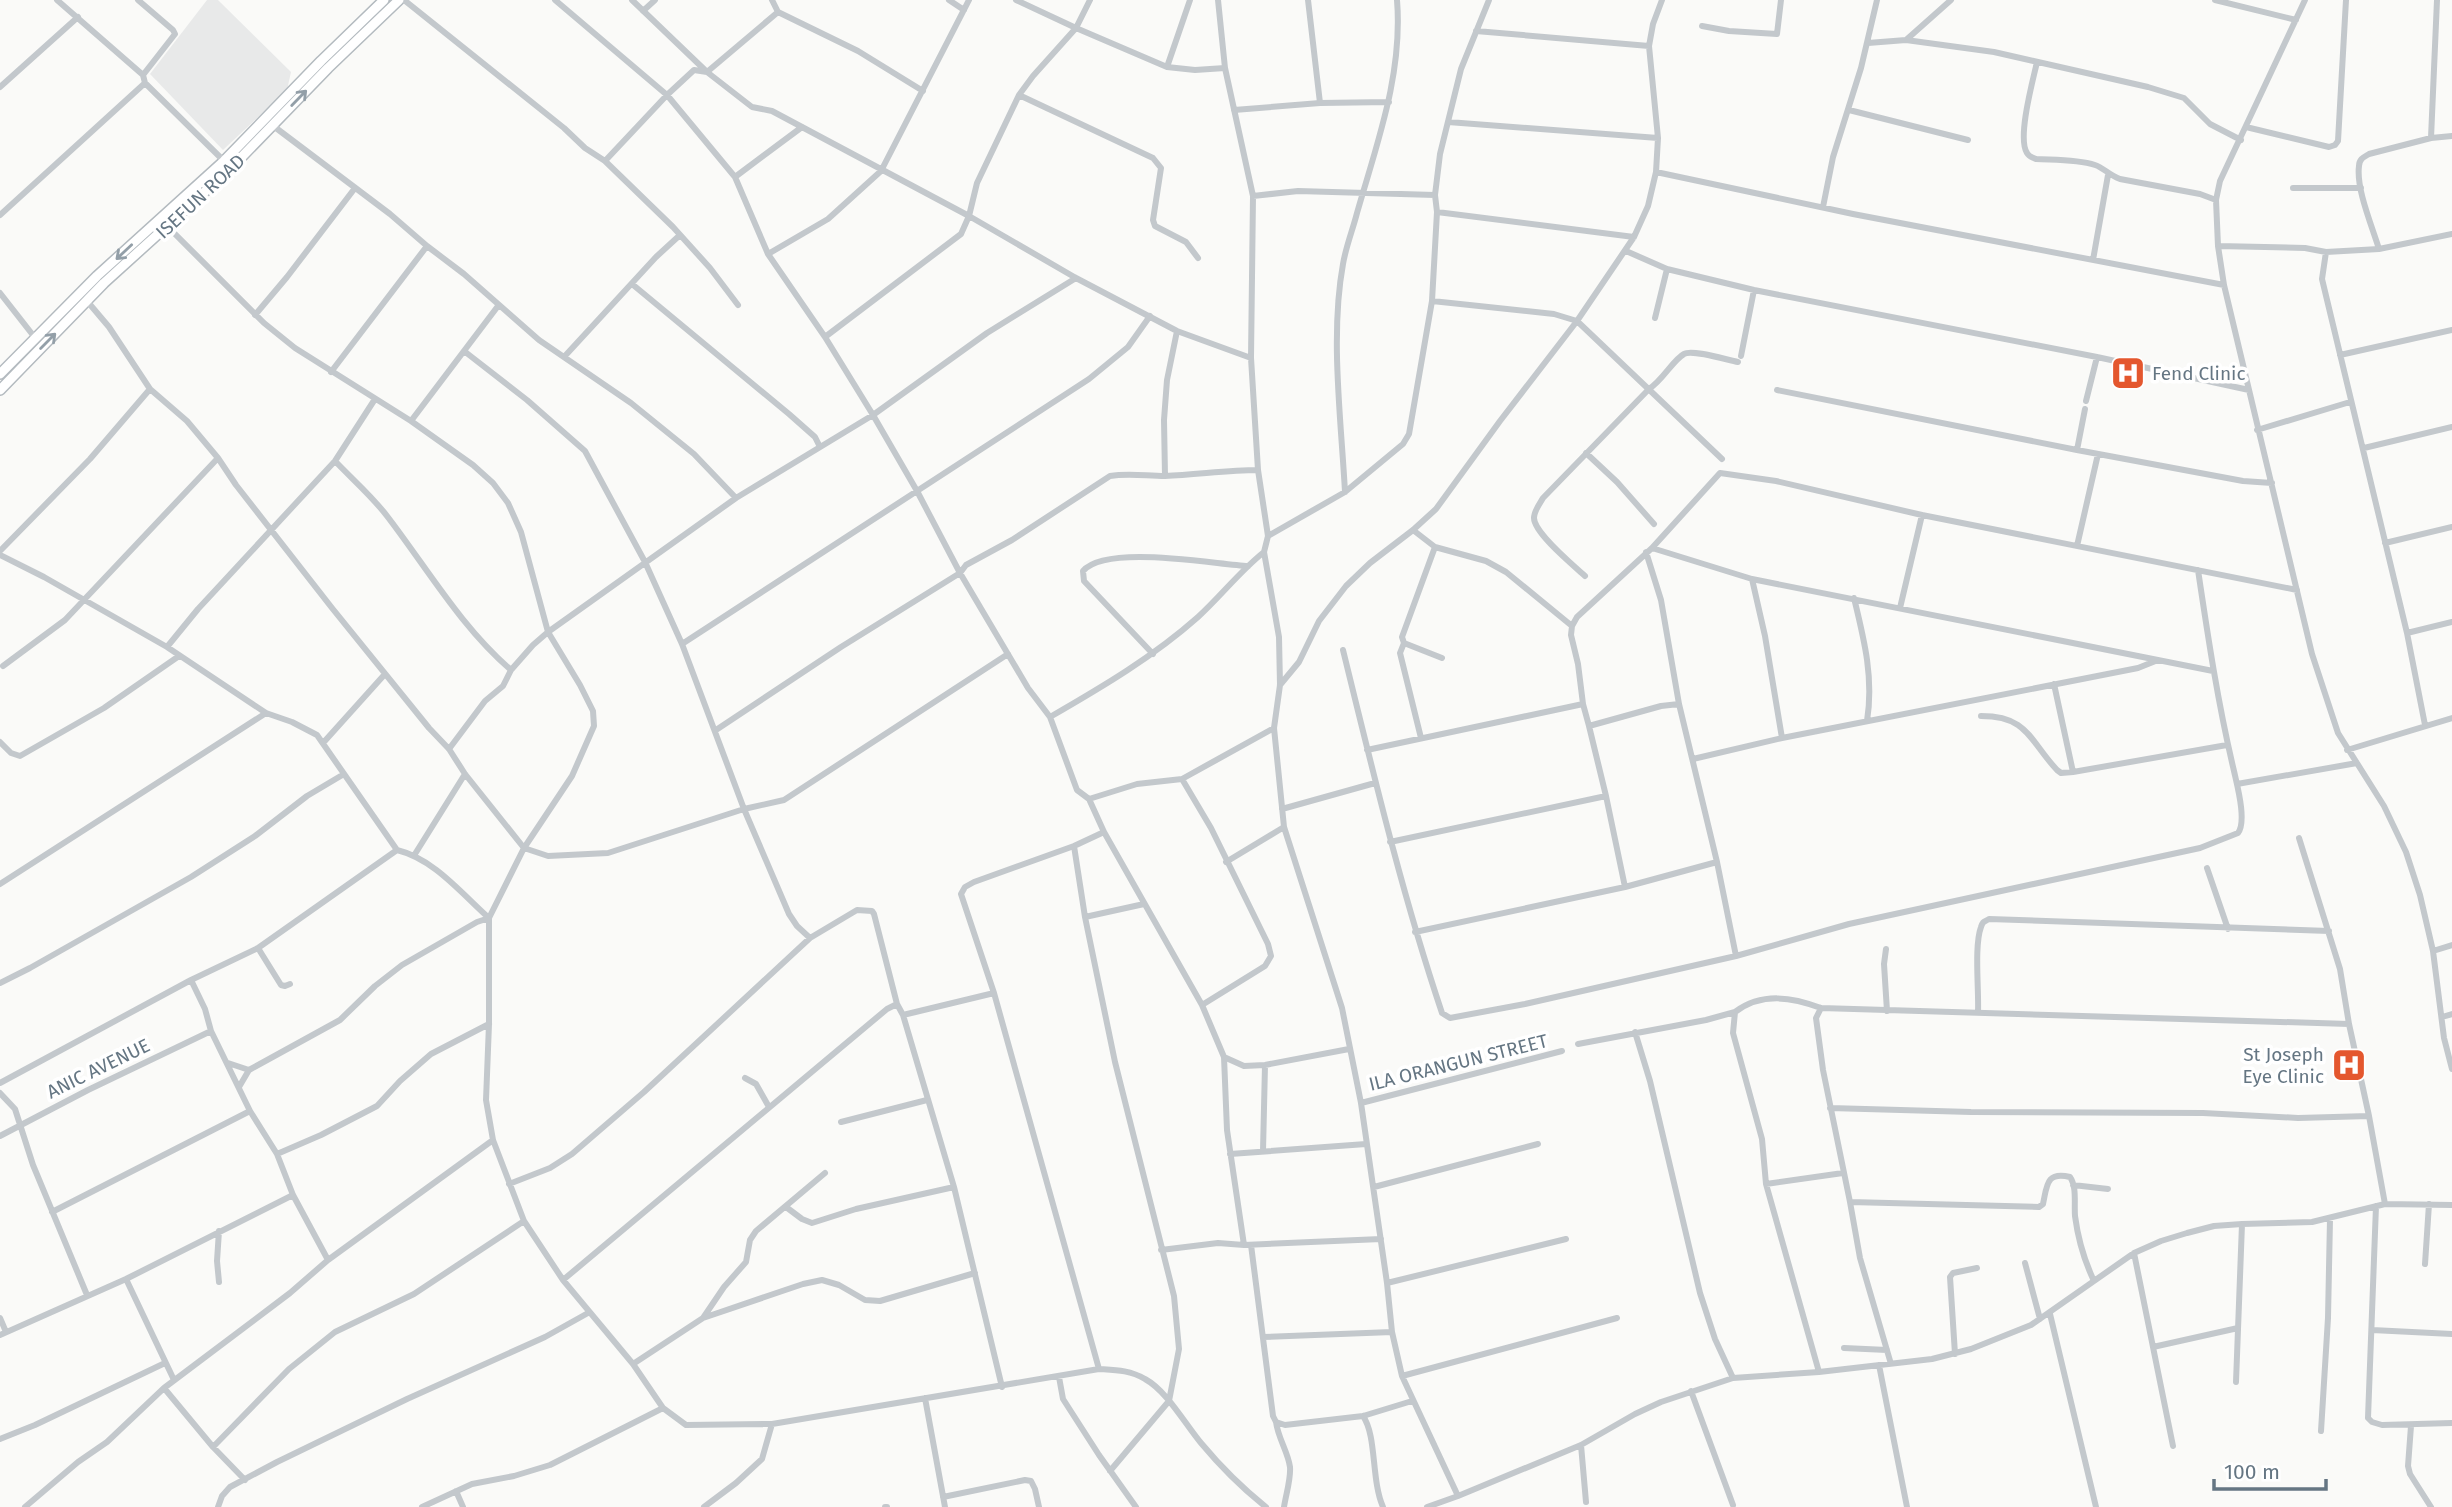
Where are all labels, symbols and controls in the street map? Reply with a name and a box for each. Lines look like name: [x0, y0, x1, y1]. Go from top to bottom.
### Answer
one-way arrow: [291, 90, 308, 107]
street label: ISEFUN ROAD: [151, 149, 250, 243]
one-way arrow: [116, 243, 133, 260]
one-way arrow: [39, 333, 56, 350]
hospital icon: Fend Clinic: [2109, 354, 2147, 392]
place label: Fend Clinic: [2152, 362, 2246, 385]
street label: ILA ORANGUN STREET: [1366, 1029, 1550, 1096]
street label: ANIC AVENUE: [43, 1034, 154, 1103]
place label: St Joseph Eye Clinic: [2243, 1043, 2324, 1088]
hospital icon: St Joseph Eye Clinic: [2330, 1046, 2368, 1084]
scale bar: [2214, 1448, 2326, 1492]
text: 100 m: [2224, 1459, 2280, 1485]

